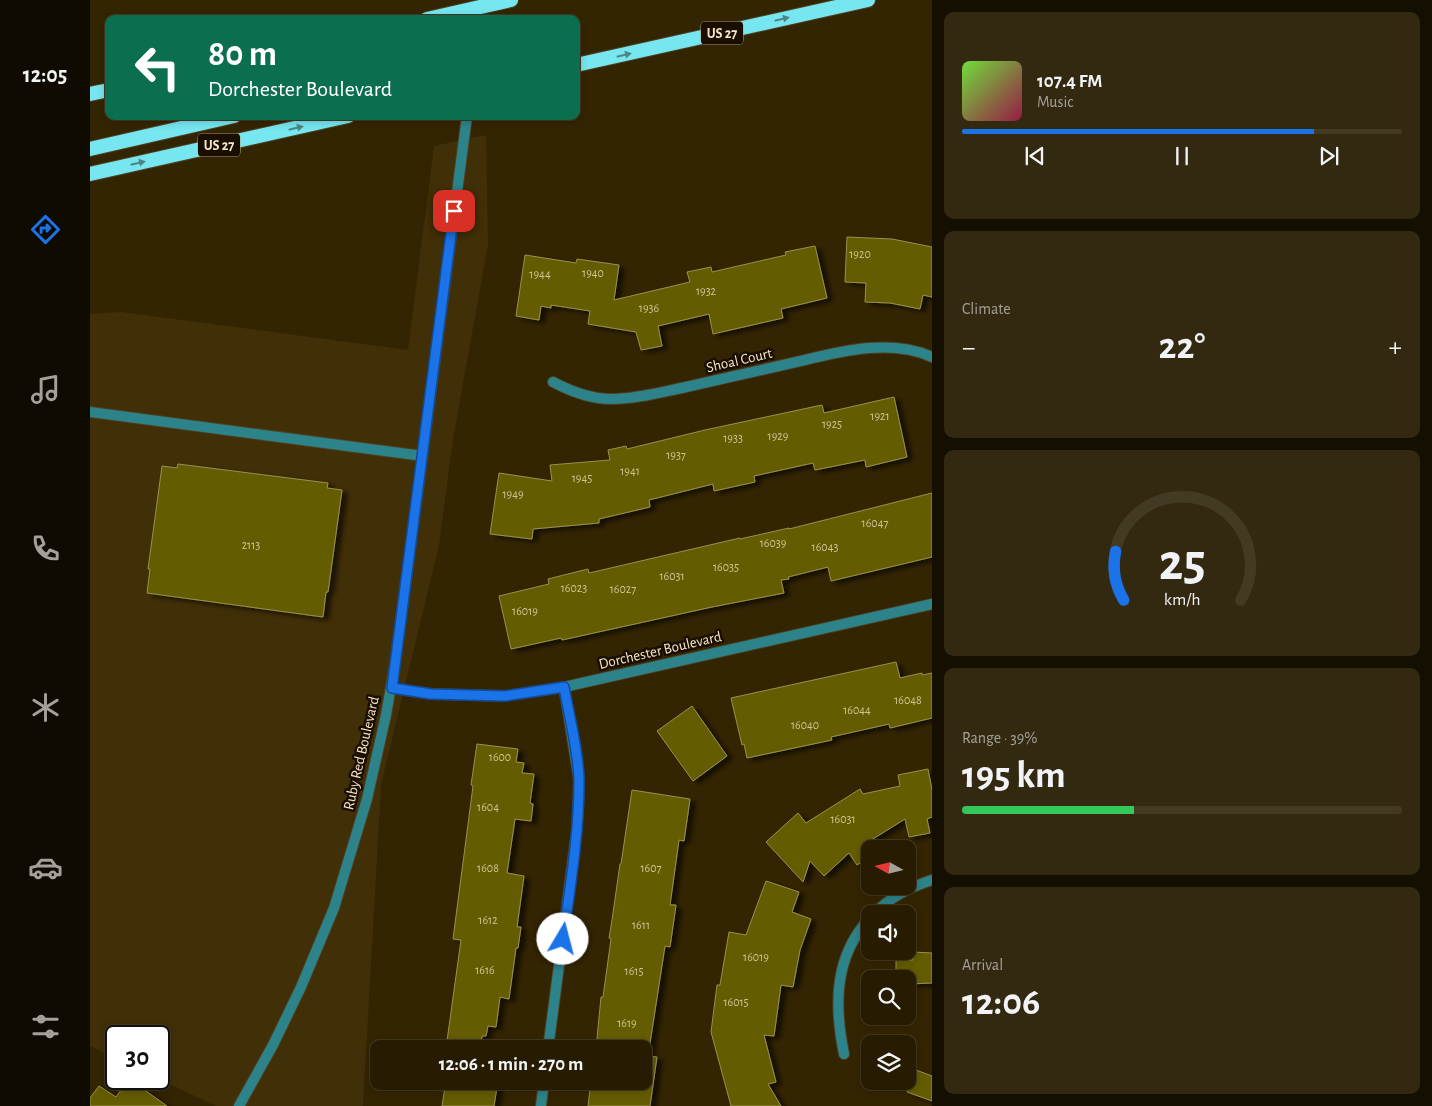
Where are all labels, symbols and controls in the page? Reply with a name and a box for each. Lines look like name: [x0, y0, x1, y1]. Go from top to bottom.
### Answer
one-way arrow: [775, 15, 790, 23]
road number: US 27: [701, 22, 743, 44]
icon: left: [125, 35, 190, 100]
text: 80 m: [208, 37, 277, 72]
one-way arrow: [616, 50, 632, 58]
text: 12:05: [23, 64, 67, 86]
text: 107.4 FM: [1037, 72, 1102, 91]
text: Dorchester Boulevard: [208, 78, 392, 100]
text: Music: [1037, 94, 1073, 110]
one-way arrow: [289, 124, 304, 132]
road number: US 27: [198, 134, 240, 156]
icon: previous: [1021, 142, 1049, 170]
icon: pause: [1168, 142, 1196, 170]
icon: next: [1315, 142, 1343, 170]
one-way arrow: [130, 159, 145, 167]
pin: [433, 190, 475, 232]
icon: arrive: [440, 197, 468, 225]
icon: directions: [28, 212, 63, 247]
house number: 1920: [849, 248, 871, 260]
house number: 1940: [582, 267, 604, 279]
house number: 1944: [529, 268, 551, 280]
house number: 1932: [696, 285, 717, 297]
text: Climate: [962, 301, 1011, 317]
house number: 1936: [639, 302, 660, 314]
text: 22°: [1159, 328, 1205, 366]
text: −: [962, 334, 975, 362]
text: +: [1389, 334, 1402, 362]
street label: Shoal Court: [705, 346, 774, 375]
icon: music: [28, 372, 63, 407]
house number: 1921: [870, 410, 890, 422]
house number: 1925: [822, 418, 842, 430]
house number: 1929: [768, 430, 789, 442]
house number: 1933: [723, 432, 743, 444]
house number: 1937: [666, 449, 686, 461]
house number: 1941: [620, 465, 640, 477]
house number: 1945: [572, 472, 592, 484]
house number: 1949: [502, 488, 524, 500]
house number: 16047: [862, 517, 888, 529]
icon: phone: [28, 531, 63, 566]
house number: 16039: [760, 537, 787, 549]
text: 25: [1159, 537, 1205, 589]
house number: 2113: [242, 539, 260, 551]
house number: 16043: [812, 541, 838, 553]
house number: 16035: [713, 561, 739, 573]
house number: 16031: [659, 570, 685, 582]
house number: 16023: [561, 582, 587, 594]
house number: 16027: [610, 583, 636, 595]
text: km/h: [1164, 591, 1200, 609]
house number: 16019: [512, 605, 538, 617]
street label: Dorchester Boulevard: [597, 629, 723, 672]
icon: climate: [28, 690, 63, 725]
house number: 16048: [894, 694, 922, 706]
street label: Ruby Red Boulevard: [341, 695, 382, 811]
house number: 16044: [843, 704, 871, 716]
house number: 16040: [791, 719, 819, 731]
text: Range · 39%: [962, 730, 1037, 746]
house number: 1600: [489, 751, 511, 763]
text: 195 km: [962, 757, 1066, 795]
house number: 1604: [477, 801, 499, 813]
house number: 16031: [830, 813, 856, 825]
north arrow: [861, 840, 916, 895]
map controls: [861, 840, 916, 1090]
icon: car: [28, 850, 63, 885]
house number: 1608: [477, 862, 499, 874]
house number: 1607: [640, 862, 662, 874]
button: sound: [861, 905, 916, 960]
position arrow: [536, 912, 588, 964]
house number: 1612: [478, 914, 498, 926]
house number: 1611: [632, 919, 650, 931]
house number: 16019: [743, 951, 769, 963]
text: Arrival: [962, 957, 1003, 973]
house number: 1616: [475, 964, 495, 976]
house number: 1615: [625, 965, 643, 977]
button: search: [861, 970, 916, 1025]
text: 12:06: [962, 984, 1040, 1022]
house number: 16015: [723, 996, 749, 1008]
icon: filters: [28, 1009, 63, 1044]
house number: 1619: [617, 1017, 637, 1029]
speed limit sign: 30: [105, 1025, 170, 1090]
button: layers: [861, 1035, 916, 1090]
text: 12:06 · 1 min · 270 m: [439, 1055, 583, 1074]

